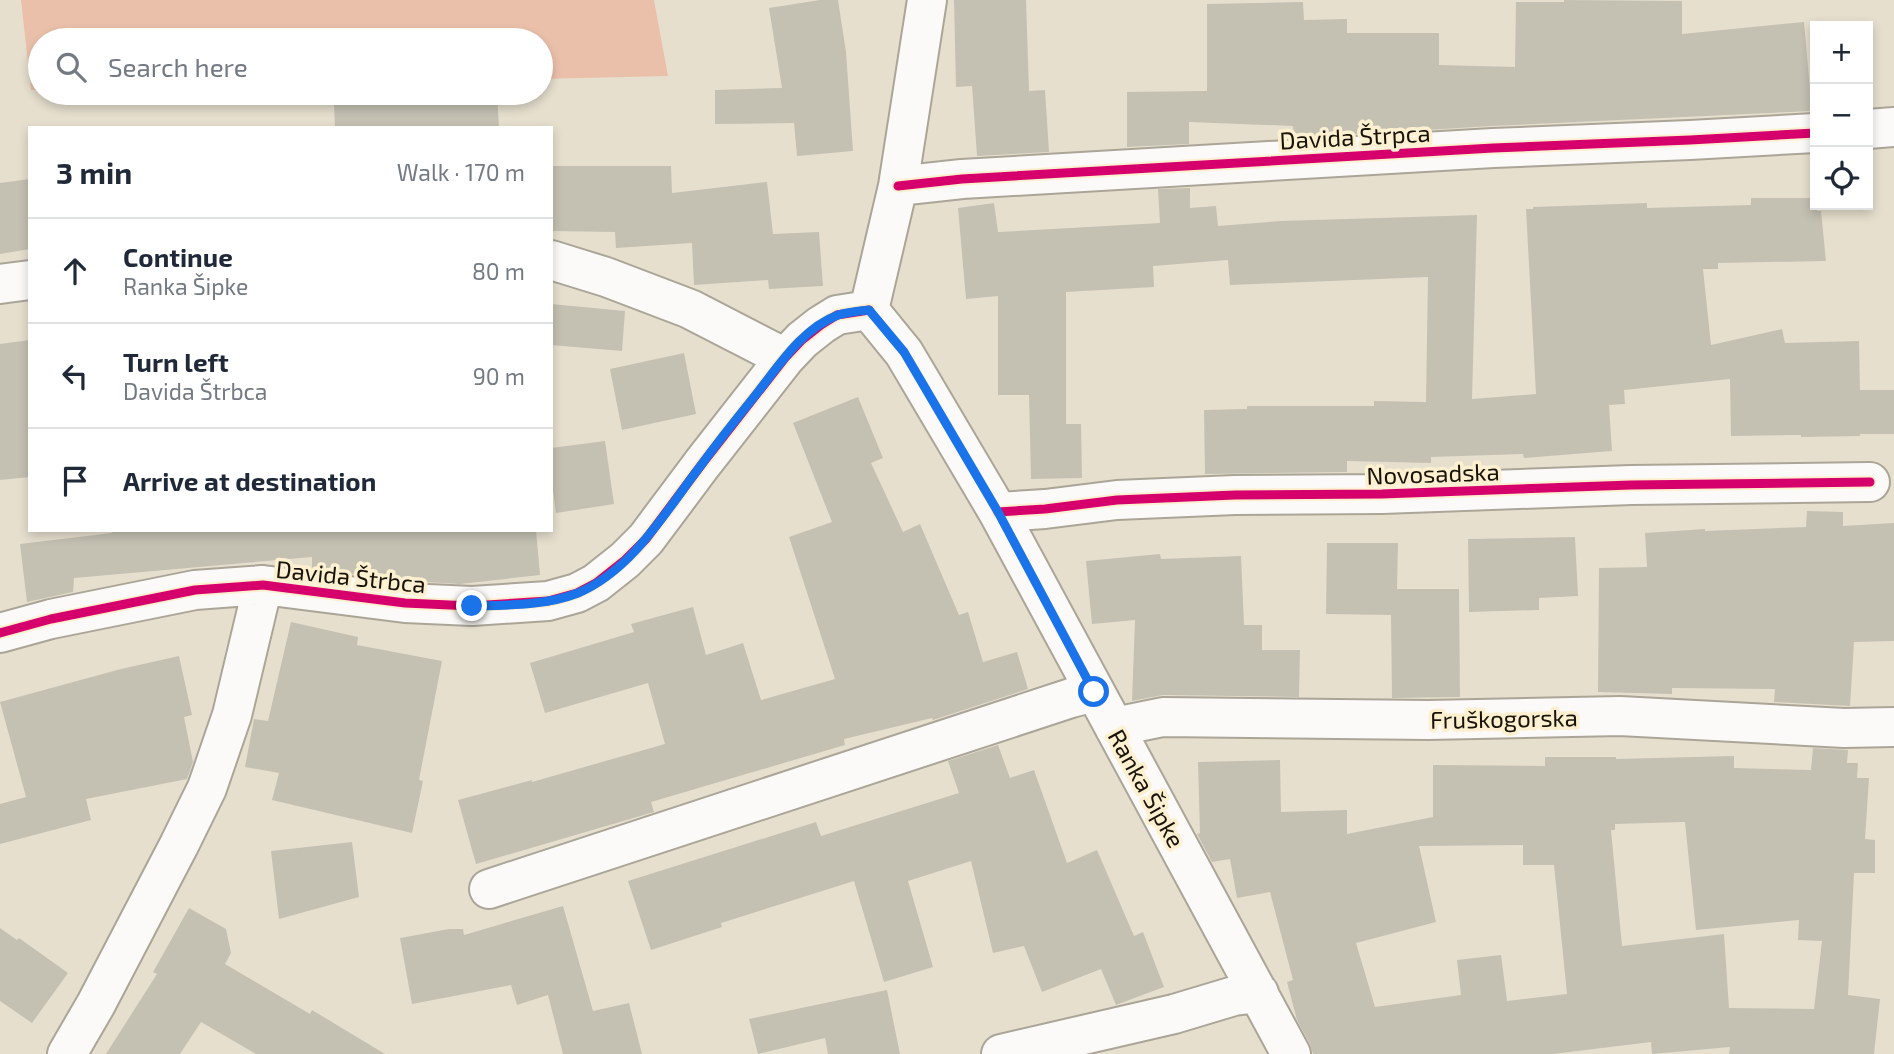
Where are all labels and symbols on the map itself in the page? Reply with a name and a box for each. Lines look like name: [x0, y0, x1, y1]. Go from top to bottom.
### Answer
street label: Davida Štrpca: [1279, 118, 1431, 154]
street label: Novosadska: [1366, 456, 1500, 490]
street label: Davida Štrbca: [275, 554, 427, 598]
route end: [456, 590, 487, 621]
route start: [1078, 676, 1109, 707]
street label: Fruškogorska: [1430, 702, 1578, 734]
street label: Ranka Šipke: [1103, 724, 1191, 852]

